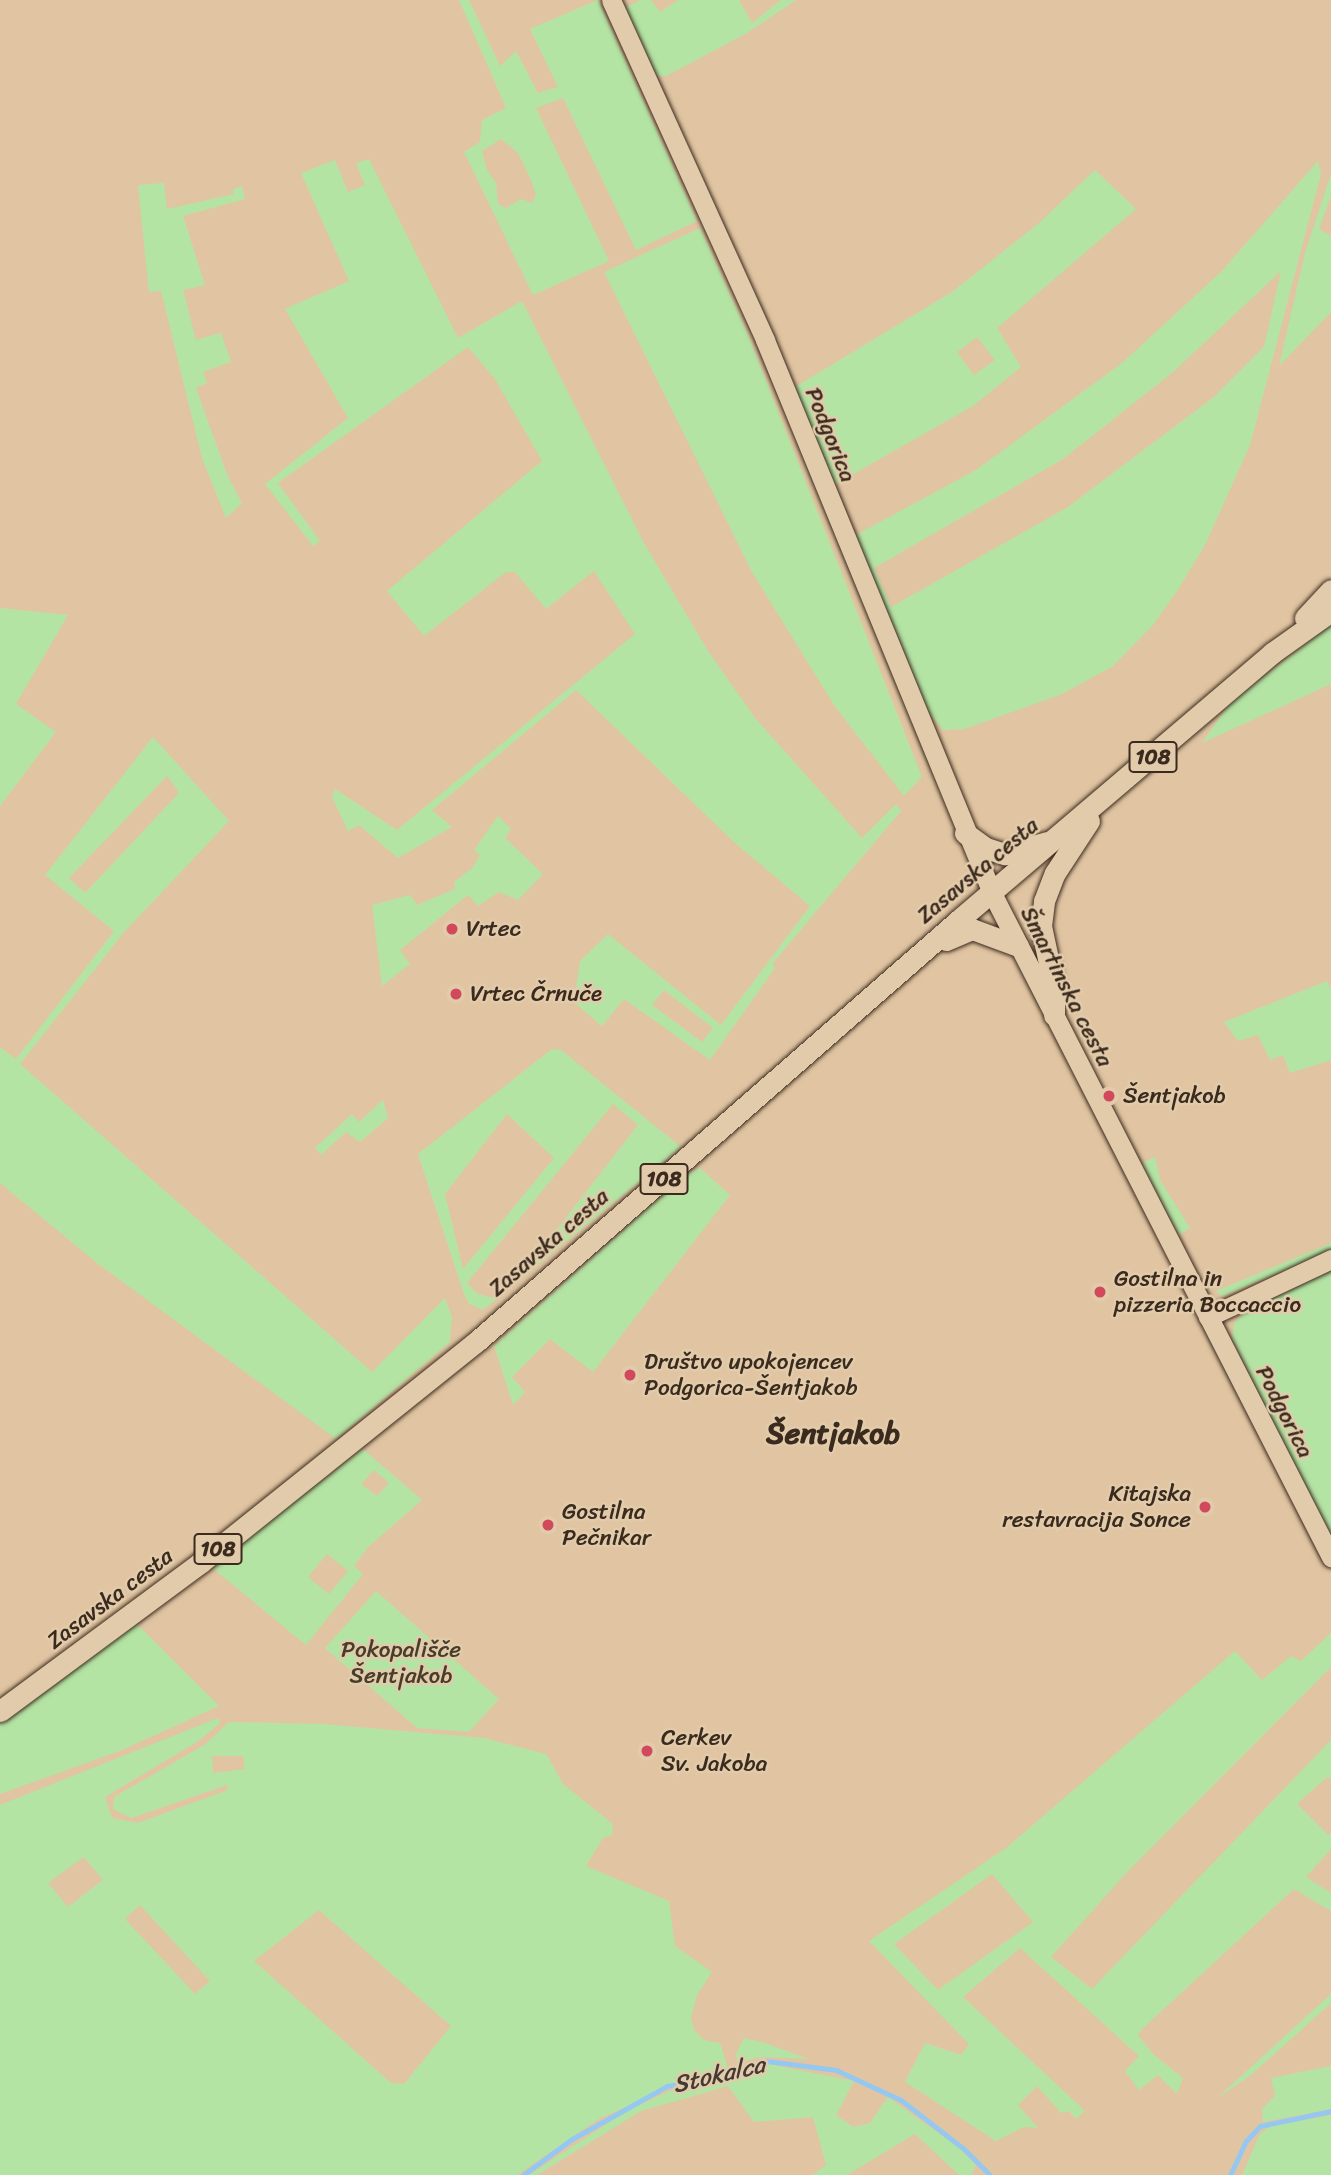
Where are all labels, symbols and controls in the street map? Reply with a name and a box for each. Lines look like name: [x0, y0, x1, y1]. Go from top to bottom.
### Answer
street label: Podgorica: [798, 384, 862, 486]
road number: 108: [1128, 740, 1178, 774]
street label: Zasavska cesta: [911, 812, 1045, 930]
street label: Šmartinska cesta: [1014, 902, 1118, 1072]
place label: Vrtec: [466, 915, 521, 943]
marker: Vrtec: [444, 921, 460, 937]
place label: Vrtec Črnuče: [470, 980, 603, 1008]
marker: Vrtec Črnuče: [448, 986, 464, 1002]
place label: Šentjakob: [1123, 1082, 1226, 1110]
marker: Šentjakob: [1101, 1088, 1117, 1104]
road number: 108: [640, 1162, 688, 1196]
street label: Zasavska cesta: [483, 1183, 615, 1303]
place label: Gostilna in pizzeria Boccaccio: [1114, 1265, 1301, 1319]
marker: Gostilna in pizzeria Boccaccio: [1092, 1284, 1108, 1300]
place label: Društvo upokojencev Podgorica-Šentjakob: [644, 1348, 858, 1402]
street label: Podgorica: [1249, 1361, 1319, 1463]
marker: Društvo upokojencev Podgorica-Šentjakob: [622, 1367, 638, 1383]
district label: Šentjakob: [766, 1415, 900, 1451]
place label: Kitajska restavracija Sonce: [1002, 1480, 1191, 1534]
place label: Gostilna Pečnikar: [562, 1498, 651, 1552]
marker: Kitajska restavracija Sonce: [1197, 1499, 1213, 1515]
marker: Gostilna Pečnikar: [540, 1517, 556, 1533]
road number: 108: [194, 1532, 242, 1566]
street label: Zasavska cesta: [42, 1543, 178, 1655]
park label: Pokopališče Šentjakob: [341, 1636, 461, 1690]
place label: Cerkev Sv. Jakoba: [661, 1724, 767, 1778]
marker: Cerkev Sv. Jakoba: [639, 1743, 655, 1759]
water label: Stokalca: [670, 2050, 768, 2100]

